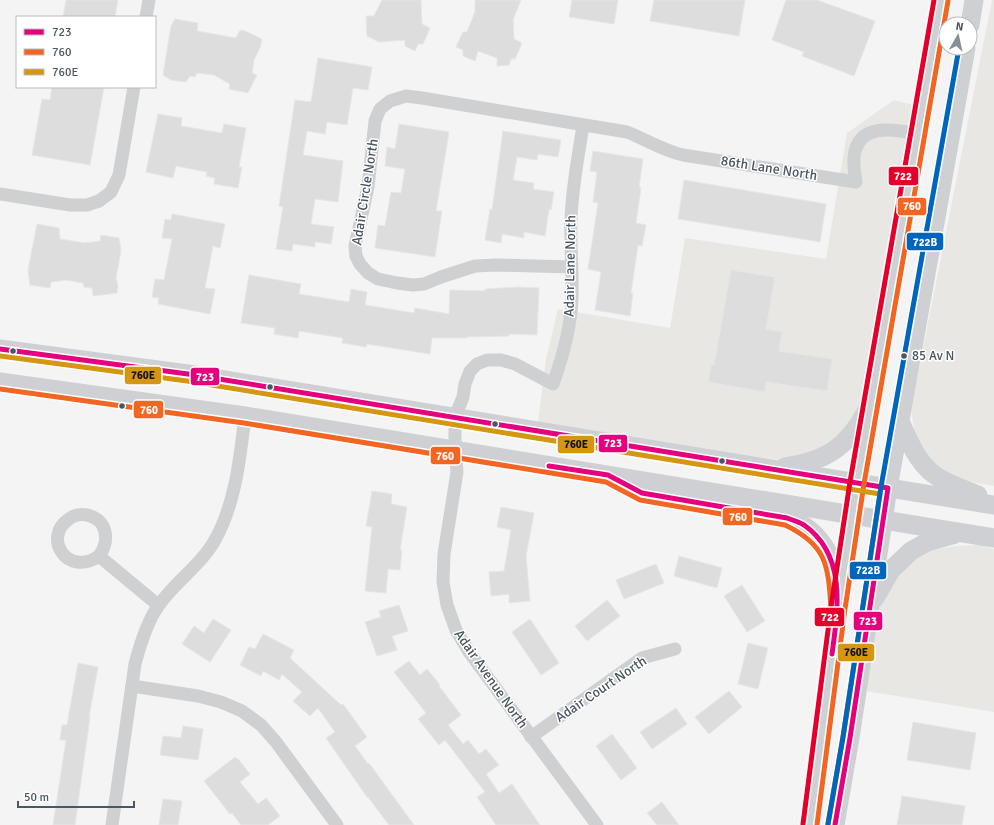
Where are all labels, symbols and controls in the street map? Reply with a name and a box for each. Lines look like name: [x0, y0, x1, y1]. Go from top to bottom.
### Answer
legend: [16, 16, 156, 88]
north arrow: [938, 16, 978, 56]
text: N: [955, 20, 964, 34]
text: 723: [52, 25, 71, 40]
text: 760: [52, 45, 71, 60]
text: 760E: [52, 65, 78, 80]
street label: Adair Circle North: [348, 138, 382, 246]
street label: 86th Lane North: [720, 152, 818, 184]
line badge: 722: [888, 166, 919, 186]
text: 722: [894, 170, 912, 183]
line badge: 760: [897, 197, 927, 216]
text: 760: [903, 200, 921, 213]
street label: Adair Lane North: [561, 215, 579, 317]
line badge: 722B: [906, 232, 944, 251]
text: 722B: [913, 236, 938, 249]
unlabelled marker: [8, 346, 18, 356]
place label: 85 Av N: [912, 348, 954, 364]
marker: 85 Av N: [899, 351, 909, 361]
line badge: 760E: [124, 366, 162, 385]
line badge: 723: [190, 367, 220, 386]
text: 760E: [131, 369, 155, 382]
text: 723: [196, 371, 214, 384]
unlabelled marker: [265, 382, 275, 392]
line badge: 760: [133, 400, 164, 419]
unlabelled marker: [117, 401, 127, 411]
text: 760: [140, 404, 158, 417]
unlabelled marker: [490, 419, 500, 429]
line badge: 723: [598, 434, 628, 453]
line badge: 760E: [557, 435, 595, 454]
text: 723: [604, 437, 622, 450]
text: 760E: [564, 438, 588, 451]
line badge: 760: [430, 446, 461, 465]
text: 760: [436, 450, 454, 463]
unlabelled marker: [717, 456, 727, 466]
line badge: 760: [722, 507, 753, 526]
text: 760: [729, 511, 747, 524]
line badge: 722B: [849, 561, 887, 580]
text: 722B: [856, 564, 881, 577]
line badge: 722: [814, 607, 845, 627]
text: 722: [821, 611, 839, 624]
line badge: 723: [853, 611, 883, 631]
text: 723: [859, 615, 877, 628]
street label: Adair Avenue North: [451, 626, 531, 732]
line badge: 760E: [837, 643, 875, 662]
text: 760E: [844, 646, 868, 659]
street label: Adair Court North: [552, 652, 650, 726]
scale bar: [18, 783, 134, 809]
text: 50 m: [24, 790, 49, 805]

